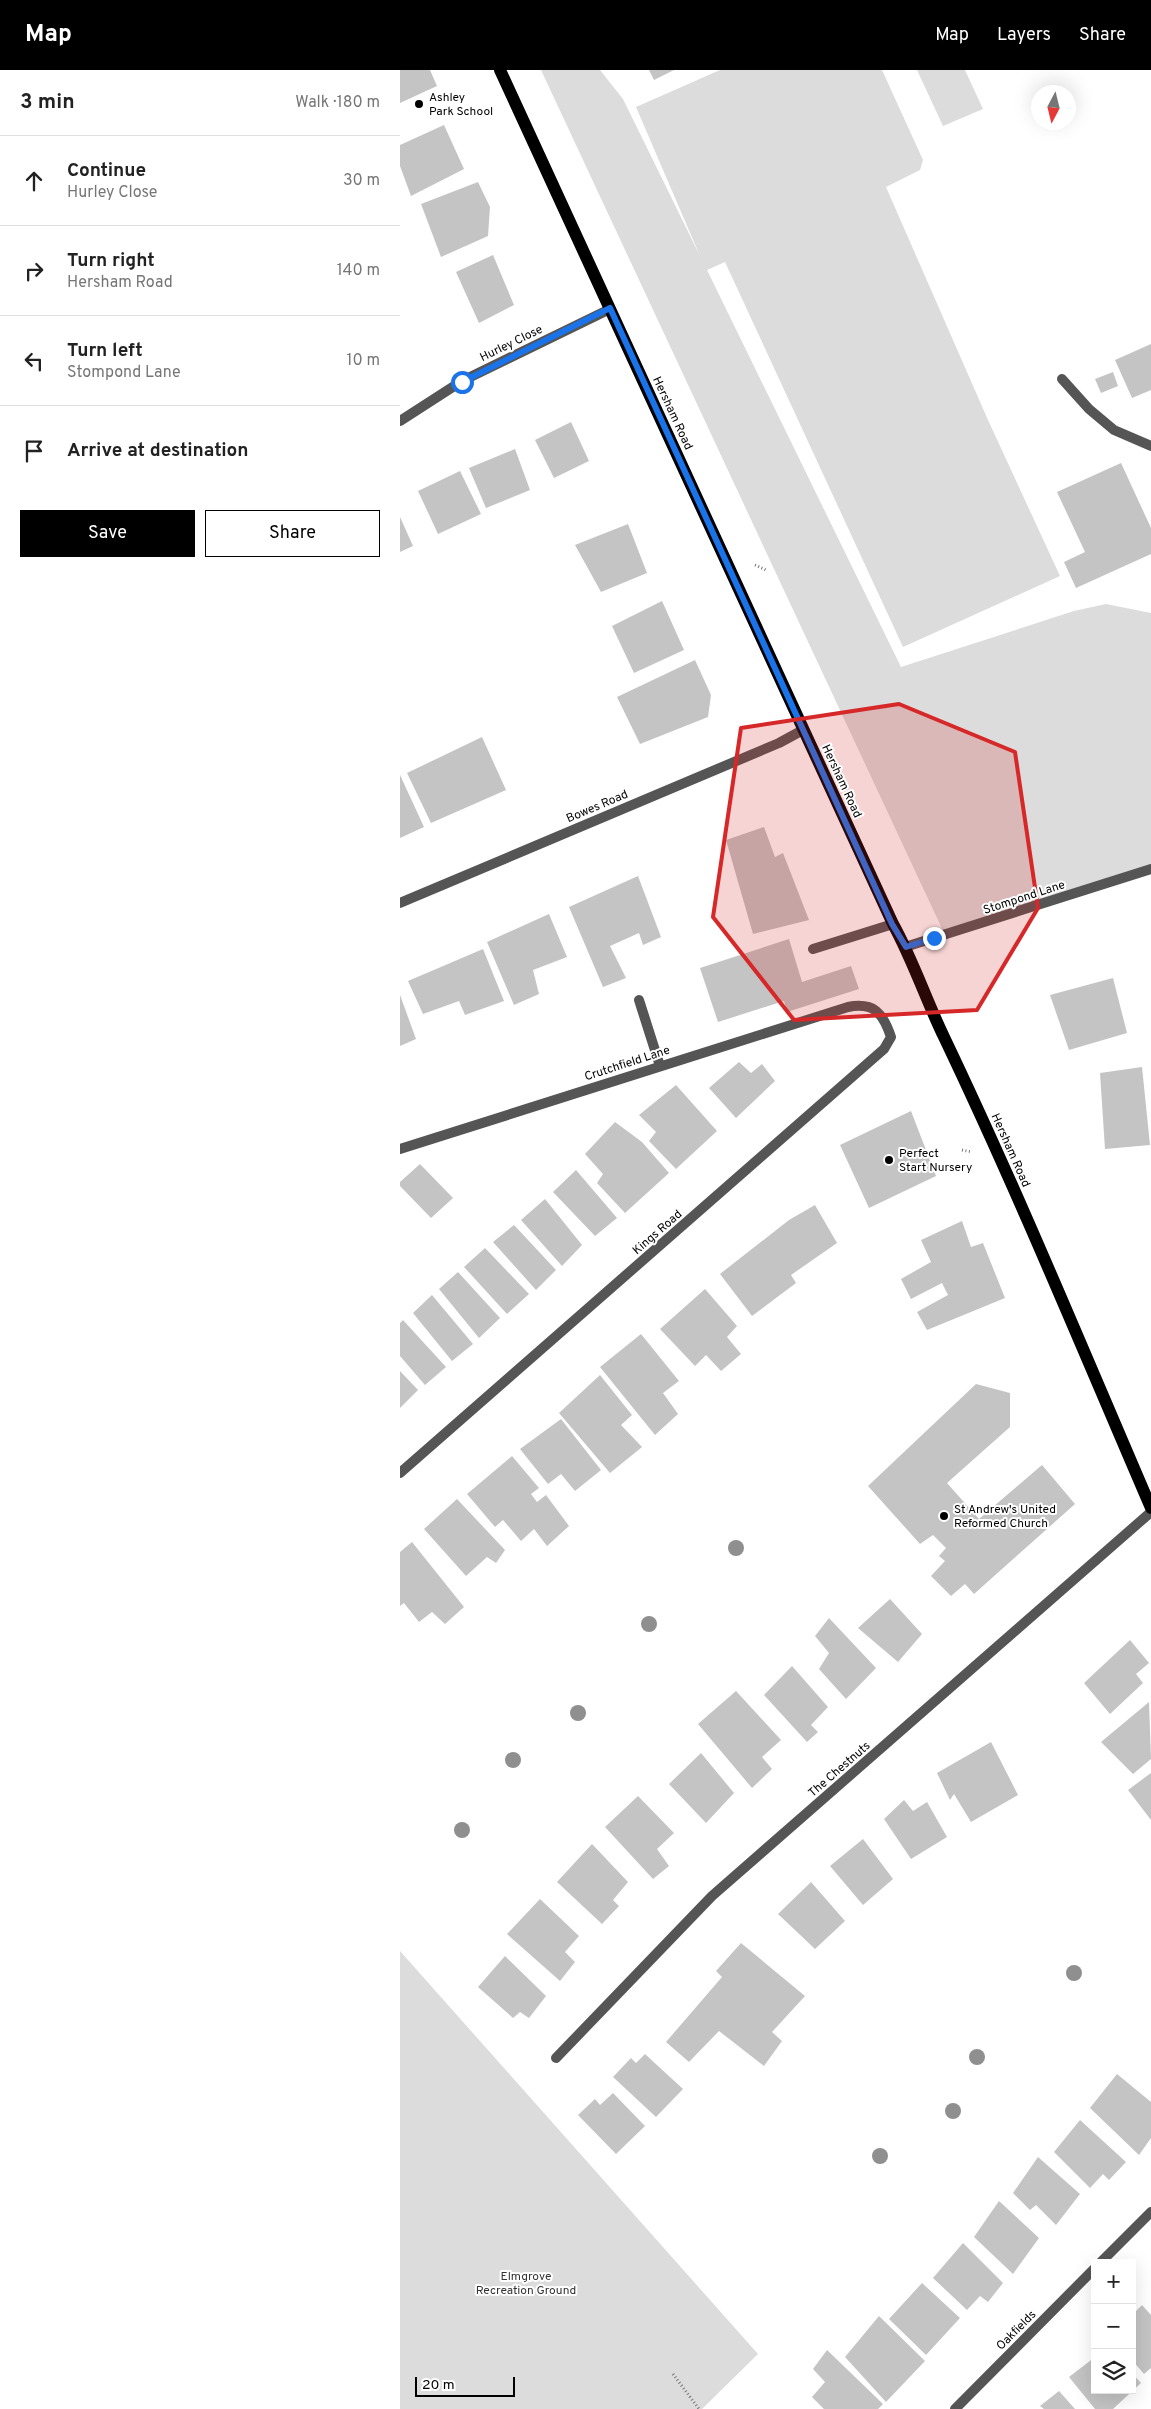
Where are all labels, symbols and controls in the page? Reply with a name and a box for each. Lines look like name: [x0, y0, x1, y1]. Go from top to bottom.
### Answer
text: Map: [25, 20, 72, 50]
text: Map: [935, 24, 969, 47]
text: Layers: [997, 24, 1051, 47]
text: Share: [1079, 24, 1126, 47]
north arrow: [1031, 85, 1076, 130]
text: 3 min: [20, 89, 75, 116]
place label: Ashley Park School: [429, 90, 493, 120]
text: Walk · 180 m: [295, 93, 380, 113]
marker: Ashley Park School: [413, 98, 425, 110]
text: Continue: [67, 159, 146, 183]
icon: ahead: [20, 167, 48, 195]
text: 30 m: [343, 171, 380, 191]
text: Hurley Close: [67, 183, 157, 203]
text: Turn right: [67, 249, 155, 273]
icon: right: [20, 257, 48, 285]
text: 140 m: [337, 261, 380, 281]
text: Hersham Road: [67, 273, 173, 293]
street label: Hurley Close: [477, 322, 545, 366]
text: Turn left: [67, 339, 143, 363]
icon: left: [20, 347, 48, 375]
text: 10 m: [346, 351, 380, 371]
text: Stompond Lane: [67, 363, 181, 383]
route start: [451, 371, 474, 394]
street label: Hersham Road: [648, 374, 696, 453]
icon: arrive: [20, 437, 48, 465]
text: Arrive at destination: [67, 439, 248, 463]
button: Save: [20, 510, 195, 557]
button: Share: [205, 510, 380, 557]
street label: Hersham Road: [817, 742, 865, 821]
street label: Bowes Road: [564, 787, 631, 827]
street label: Stompond Lane: [981, 877, 1067, 919]
route end: [923, 927, 946, 950]
street label: Crutchfield Lane: [583, 1043, 672, 1085]
street label: Hersham Road: [987, 1111, 1034, 1190]
place label: Perfect Start Nursery: [899, 1146, 972, 1176]
marker: Perfect Start Nursery: [883, 1154, 895, 1166]
street label: Kings Road: [629, 1207, 686, 1259]
place label: St Andrew's United Reformed Church: [954, 1502, 1056, 1532]
marker: St Andrew's United Reformed Church: [938, 1510, 950, 1522]
street label: The Chestnuts: [805, 1738, 874, 1801]
map controls: [1091, 2259, 1136, 2394]
button: +: [1091, 2259, 1136, 2304]
park label: Elmgrove Recreation Ground: [476, 2269, 576, 2299]
button: −: [1091, 2304, 1136, 2349]
street label: Oakfields: [993, 2307, 1040, 2354]
button: layers: [1091, 2349, 1136, 2394]
scale bar: [415, 2374, 515, 2397]
text: 20 m: [422, 2377, 455, 2394]

